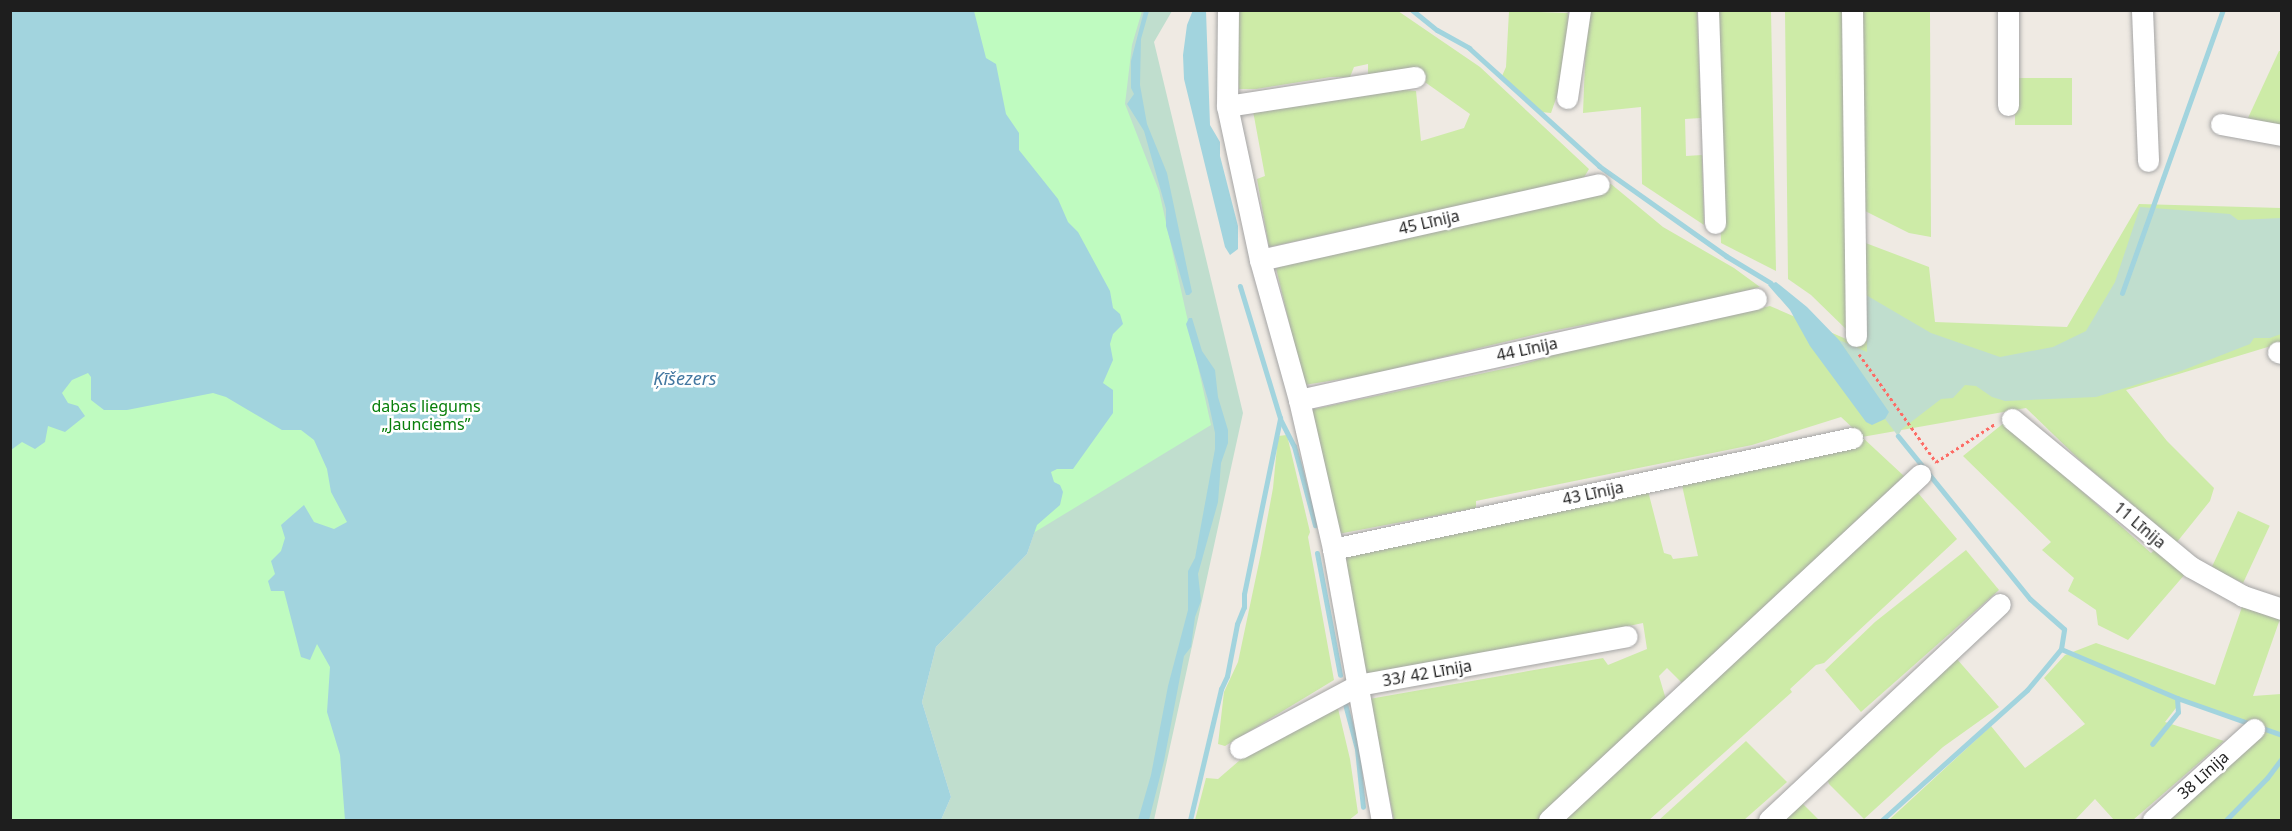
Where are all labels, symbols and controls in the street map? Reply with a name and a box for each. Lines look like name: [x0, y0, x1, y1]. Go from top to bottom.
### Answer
street label: 45 Līnija: [1397, 206, 1461, 238]
street label: 44 Līnija: [1495, 333, 1559, 365]
water label: Ķīšezers: [653, 367, 717, 389]
park label: dabas liegums „Jaunciems”: [371, 396, 481, 434]
street label: 43 Līnija: [1561, 477, 1625, 509]
street label: 11 Līnija: [2110, 498, 2170, 552]
street label: 33/ 42 Līnija: [1381, 656, 1473, 690]
street label: 38 Līnija: [2174, 747, 2232, 803]

